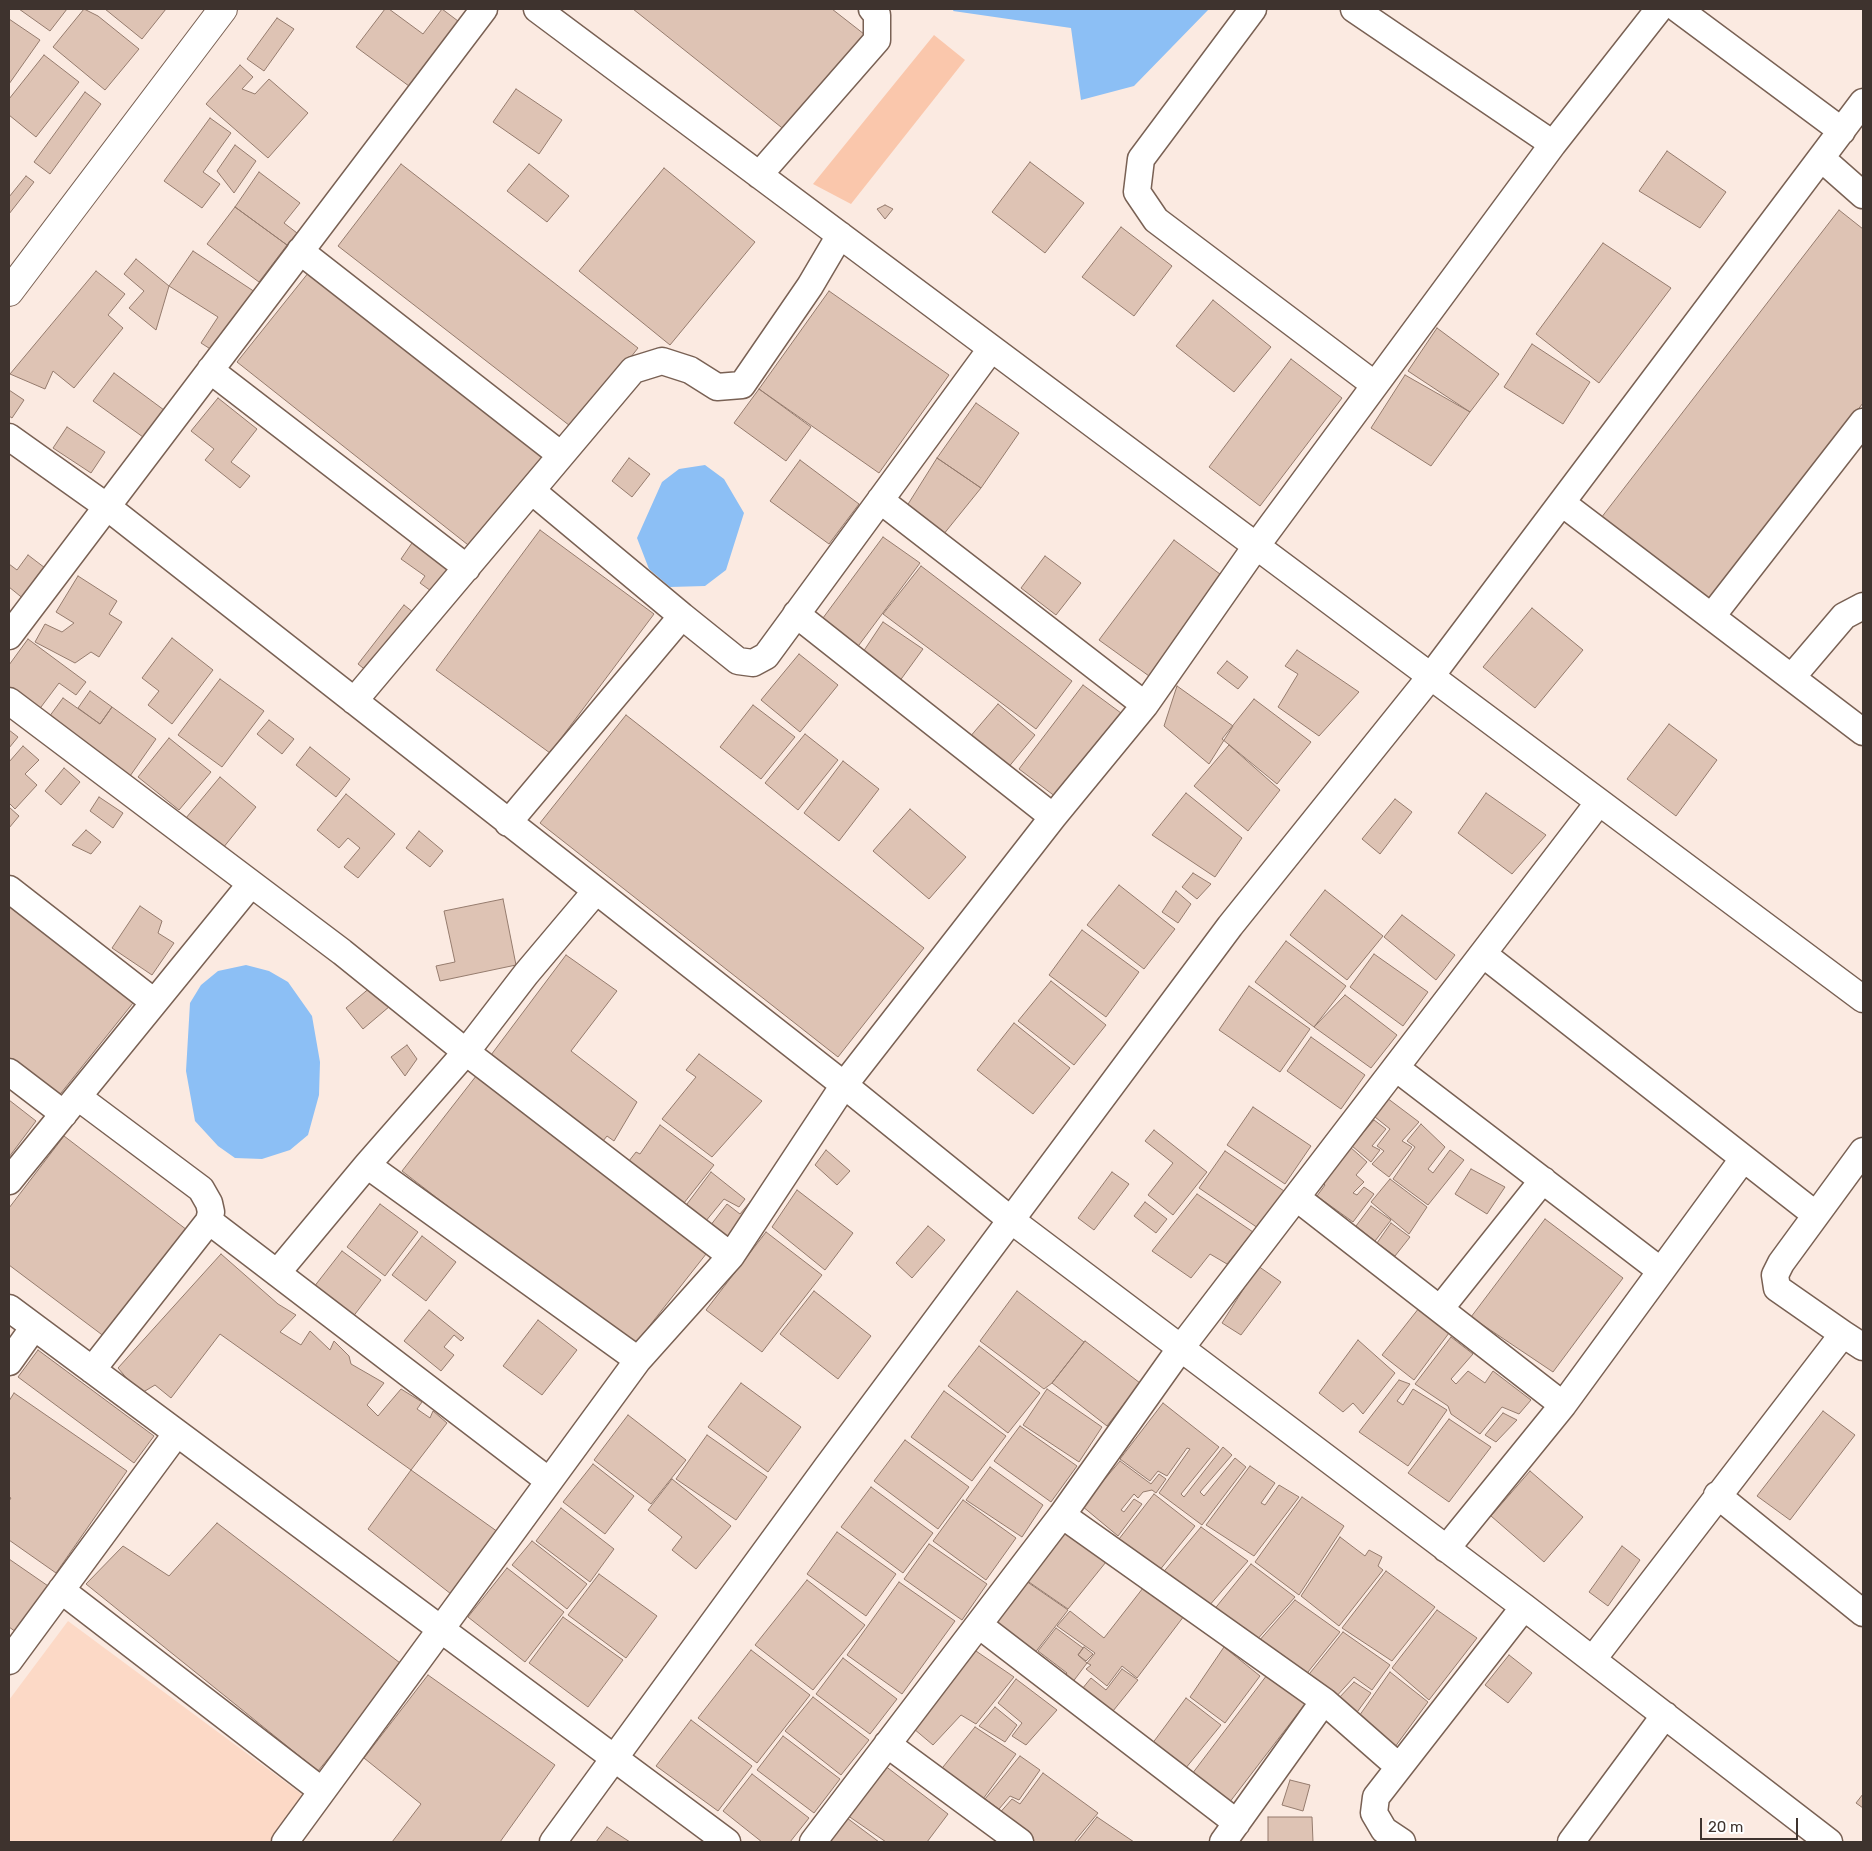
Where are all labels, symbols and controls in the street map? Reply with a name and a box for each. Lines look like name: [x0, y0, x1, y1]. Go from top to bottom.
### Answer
scale bar: [1702, 1808, 1800, 1840]
text: 20 m: [1708, 1818, 1743, 1836]

